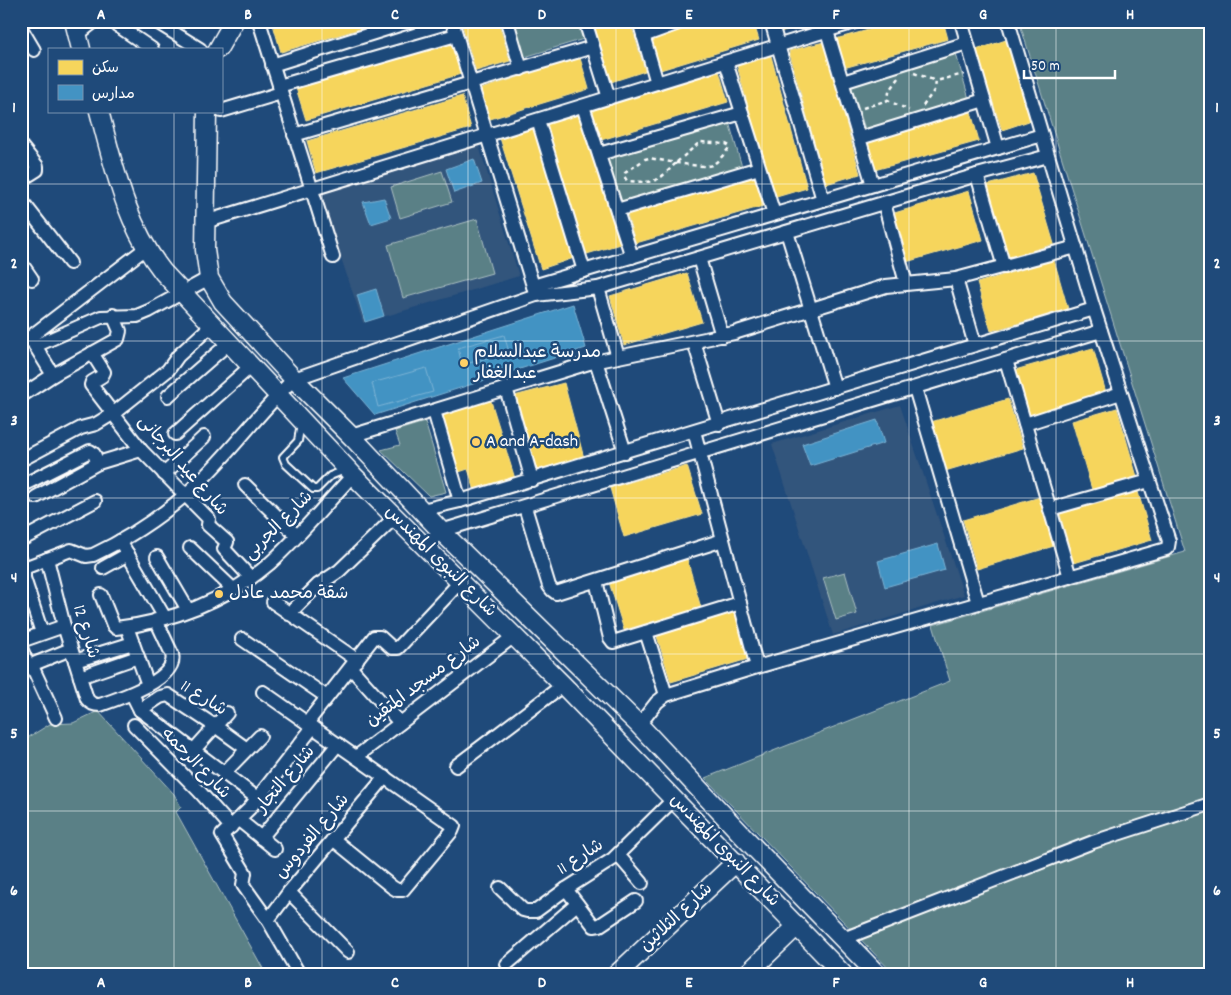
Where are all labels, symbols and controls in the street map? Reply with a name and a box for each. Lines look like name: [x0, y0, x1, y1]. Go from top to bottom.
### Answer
text: A: [97, 4, 106, 27]
text: B: [244, 4, 252, 27]
text: C: [391, 4, 399, 27]
text: D: [538, 4, 547, 27]
text: E: [685, 4, 693, 27]
text: F: [832, 4, 840, 27]
text: G: [979, 4, 987, 27]
text: H: [1126, 4, 1134, 27]
legend: [48, 48, 222, 112]
scale bar: [1024, 48, 1115, 80]
text: 50 m: [1031, 56, 1060, 78]
text: سكن: [92, 58, 119, 80]
text: مدارس: [92, 84, 135, 106]
text: 1: [12, 97, 16, 120]
text: 1: [1215, 97, 1219, 120]
text: 2: [11, 253, 18, 276]
text: 2: [1214, 253, 1221, 276]
place label: مدرسة عبدالسلام عبدالغفار: [472, 341, 601, 387]
marker: مدرسة عبدالسلام عبدالغفار: [458, 357, 470, 369]
text: 3: [10, 410, 18, 433]
street label: شارع عيد البرجانى: [131, 410, 233, 522]
text: 3: [1213, 410, 1221, 433]
place label: A and A-dash: [486, 430, 578, 455]
marker: A and A-dash: [470, 436, 482, 448]
street label: شارع الجربى: [239, 486, 319, 566]
street label: شارع النبوى المهندس: [378, 500, 502, 624]
text: 4: [11, 567, 17, 590]
text: 4: [1214, 567, 1220, 590]
place label: شقة محمد عادل: [229, 582, 348, 607]
marker: شقة محمد عادل: [213, 588, 225, 600]
street label: شارع 12: [65, 602, 105, 662]
street label: شارع مسجد المتقين: [361, 630, 487, 734]
street label: شارع 11: [175, 675, 231, 723]
street label: شارع الرحمه: [154, 722, 236, 806]
text: 5: [10, 723, 18, 746]
text: 5: [1213, 723, 1221, 746]
street label: شارع التجار: [249, 741, 322, 821]
street label: شارع الفردوس: [270, 789, 356, 885]
street label: شارع النبوى المهندس: [663, 789, 785, 913]
street label: شارع 11: [553, 834, 609, 882]
street label: شارع الثلاثين: [635, 878, 719, 958]
text: 6: [10, 880, 18, 903]
text: 6: [1213, 880, 1221, 903]
text: A: [97, 972, 106, 995]
text: B: [244, 972, 252, 995]
text: C: [391, 972, 399, 995]
text: D: [538, 972, 547, 995]
text: E: [685, 972, 693, 995]
text: F: [832, 972, 840, 995]
text: G: [979, 972, 987, 995]
text: H: [1126, 972, 1134, 995]

